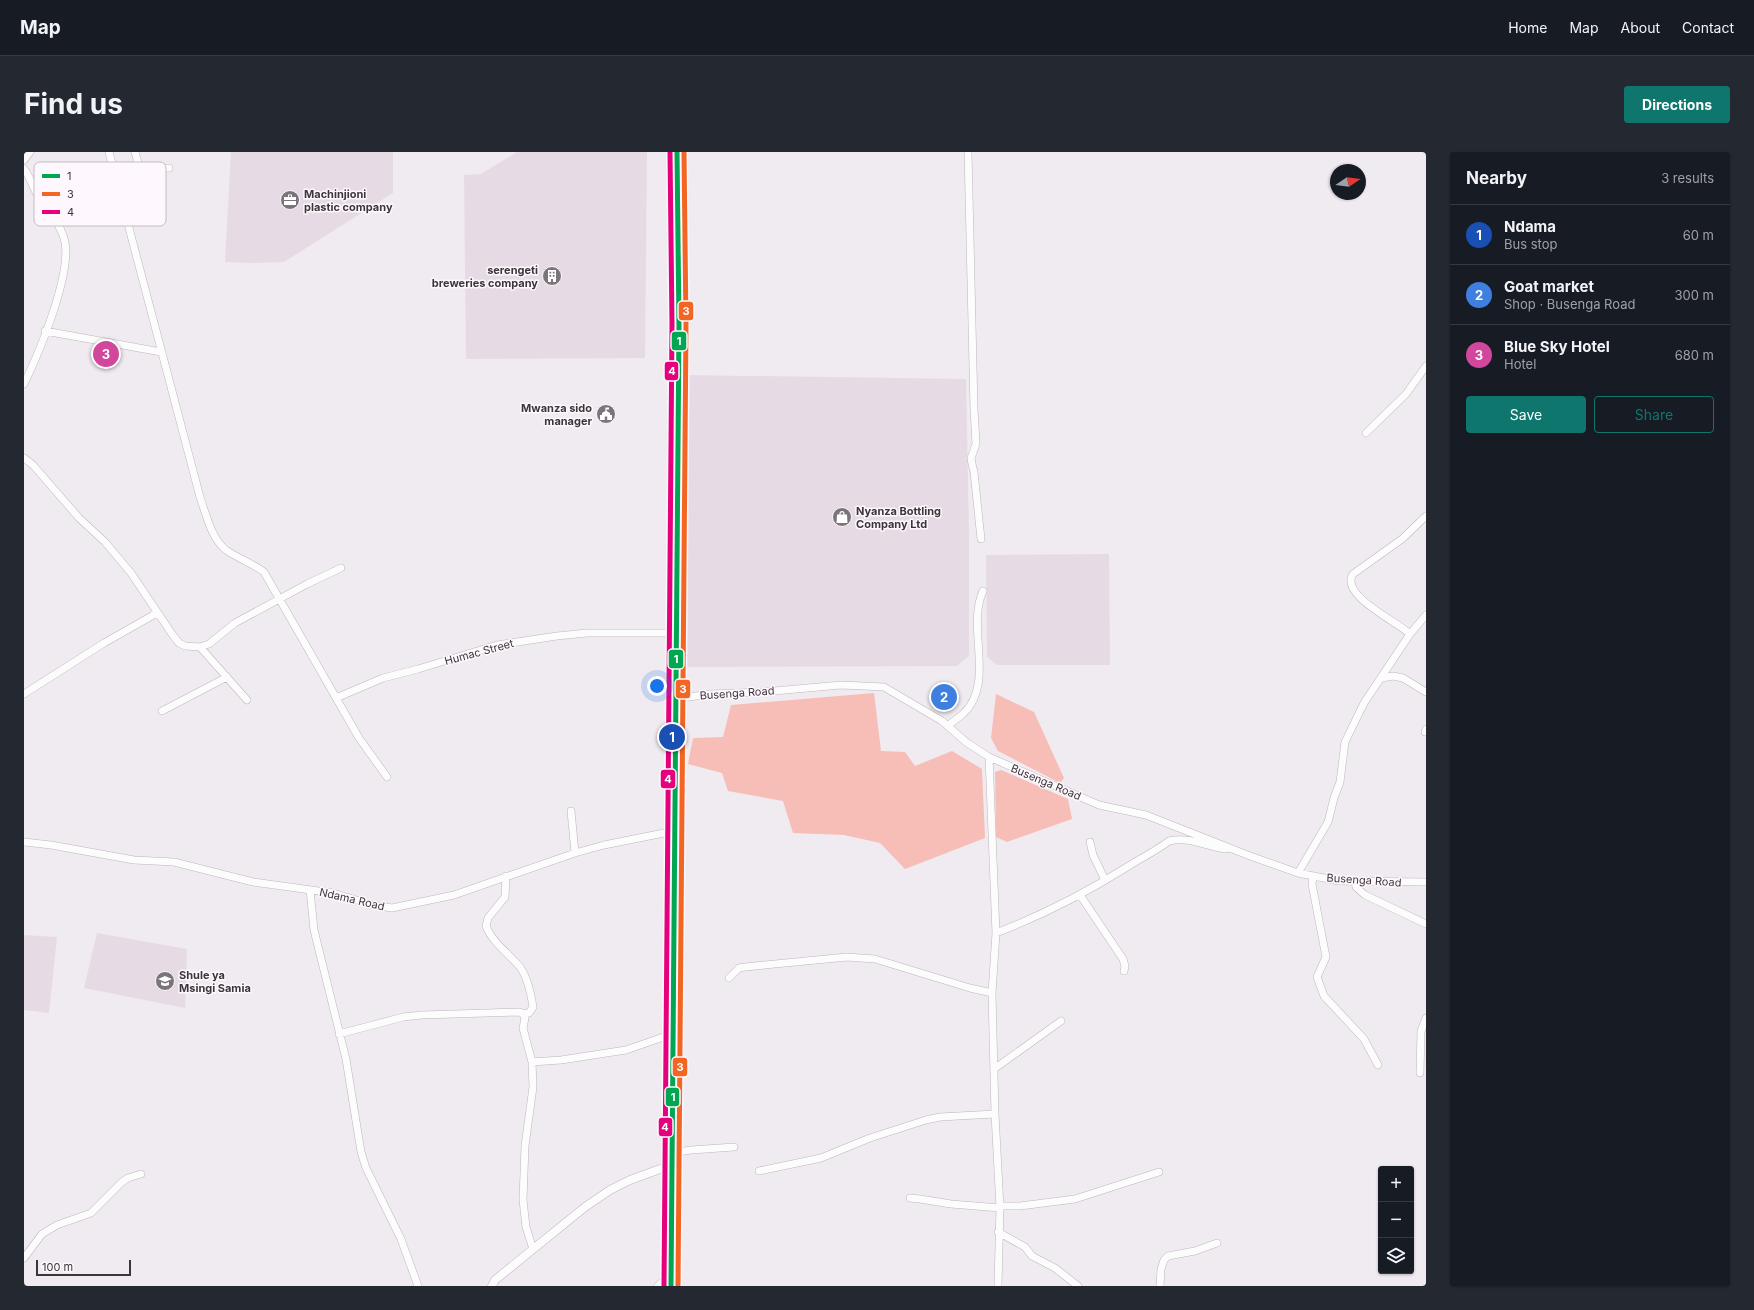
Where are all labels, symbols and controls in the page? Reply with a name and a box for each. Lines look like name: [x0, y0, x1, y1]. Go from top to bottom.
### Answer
text: Map: [20, 16, 61, 39]
text: Home: [1508, 19, 1547, 36]
text: Map: [1569, 19, 1599, 36]
text: About: [1621, 19, 1660, 36]
text: Contact: [1682, 19, 1734, 36]
button: Directions: [1624, 86, 1730, 123]
text: Find us: [24, 87, 123, 121]
legend: [34, 162, 166, 226]
north arrow: [1330, 164, 1366, 200]
text: Nearby: [1466, 168, 1527, 188]
text: 1: [67, 169, 71, 183]
text: 3 results: [1661, 170, 1714, 186]
text: 3: [67, 187, 74, 201]
place label: Machinjioni plastic company: [304, 187, 393, 214]
office icon: Machinjioni plastic company: [279, 189, 301, 211]
text: 4: [67, 205, 74, 219]
text: Ndama: [1504, 217, 1556, 236]
text: 1: [1476, 227, 1482, 243]
text: 60 m: [1683, 227, 1714, 243]
text: Bus stop: [1504, 236, 1557, 252]
place label: serengeti breweries company: [432, 263, 538, 290]
building icon: serengeti breweries company: [541, 265, 563, 287]
text: Goat market: [1504, 277, 1594, 296]
text: 2: [1475, 287, 1483, 303]
text: 300 m: [1675, 287, 1714, 303]
text: Shop · Busenga Road: [1504, 296, 1635, 312]
line badge: 3: [678, 301, 694, 321]
text: 3: [682, 304, 690, 318]
line badge: 1: [671, 331, 687, 351]
text: 1: [677, 334, 682, 348]
text: Blue Sky Hotel: [1504, 337, 1610, 356]
pin: 3: [93, 339, 119, 369]
text: 3: [1475, 347, 1483, 363]
text: 680 m: [1675, 347, 1714, 363]
text: Hotel: [1504, 356, 1536, 372]
line badge: 4: [664, 361, 679, 381]
text: 4: [668, 364, 676, 378]
button: Save: [1466, 396, 1586, 433]
button: Share: [1594, 396, 1714, 433]
place label: Mwanza sido manager: [521, 401, 593, 428]
public building icon: Mwanza sido manager: [595, 403, 617, 425]
place label: Nyanza Bottling Company Ltd: [856, 504, 941, 531]
shop icon: Nyanza Bottling Company Ltd: [831, 506, 853, 528]
street label: Humac Street: [443, 636, 515, 668]
line badge: 1: [668, 649, 684, 669]
text: 1: [674, 652, 679, 666]
your location: [647, 676, 667, 696]
line badge: 3: [675, 679, 691, 699]
text: 3: [679, 682, 687, 696]
pin: 2: [931, 682, 957, 712]
street label: Busenga Road: [699, 683, 775, 703]
pin: 1: [659, 722, 685, 752]
street label: Busenga Road: [1009, 761, 1083, 803]
line badge: 4: [660, 769, 676, 789]
text: 4: [664, 772, 672, 786]
street label: Busenga Road: [1326, 870, 1402, 890]
street label: Ndama Road: [318, 885, 386, 913]
place label: Shule ya Msingi Samia: [179, 968, 251, 995]
school or university icon: Shule ya Msingi Samia: [154, 970, 176, 992]
line badge: 3: [672, 1057, 688, 1077]
text: 3: [676, 1060, 684, 1074]
line badge: 1: [665, 1087, 680, 1107]
text: 1: [671, 1090, 676, 1104]
line badge: 4: [658, 1117, 673, 1137]
text: 4: [661, 1120, 669, 1134]
map controls: [1378, 1166, 1414, 1274]
button: +: [1378, 1166, 1414, 1202]
button: −: [1378, 1202, 1414, 1238]
button: layers: [1378, 1238, 1414, 1274]
scale bar: [36, 1258, 131, 1277]
text: 100 m: [42, 1260, 73, 1274]

